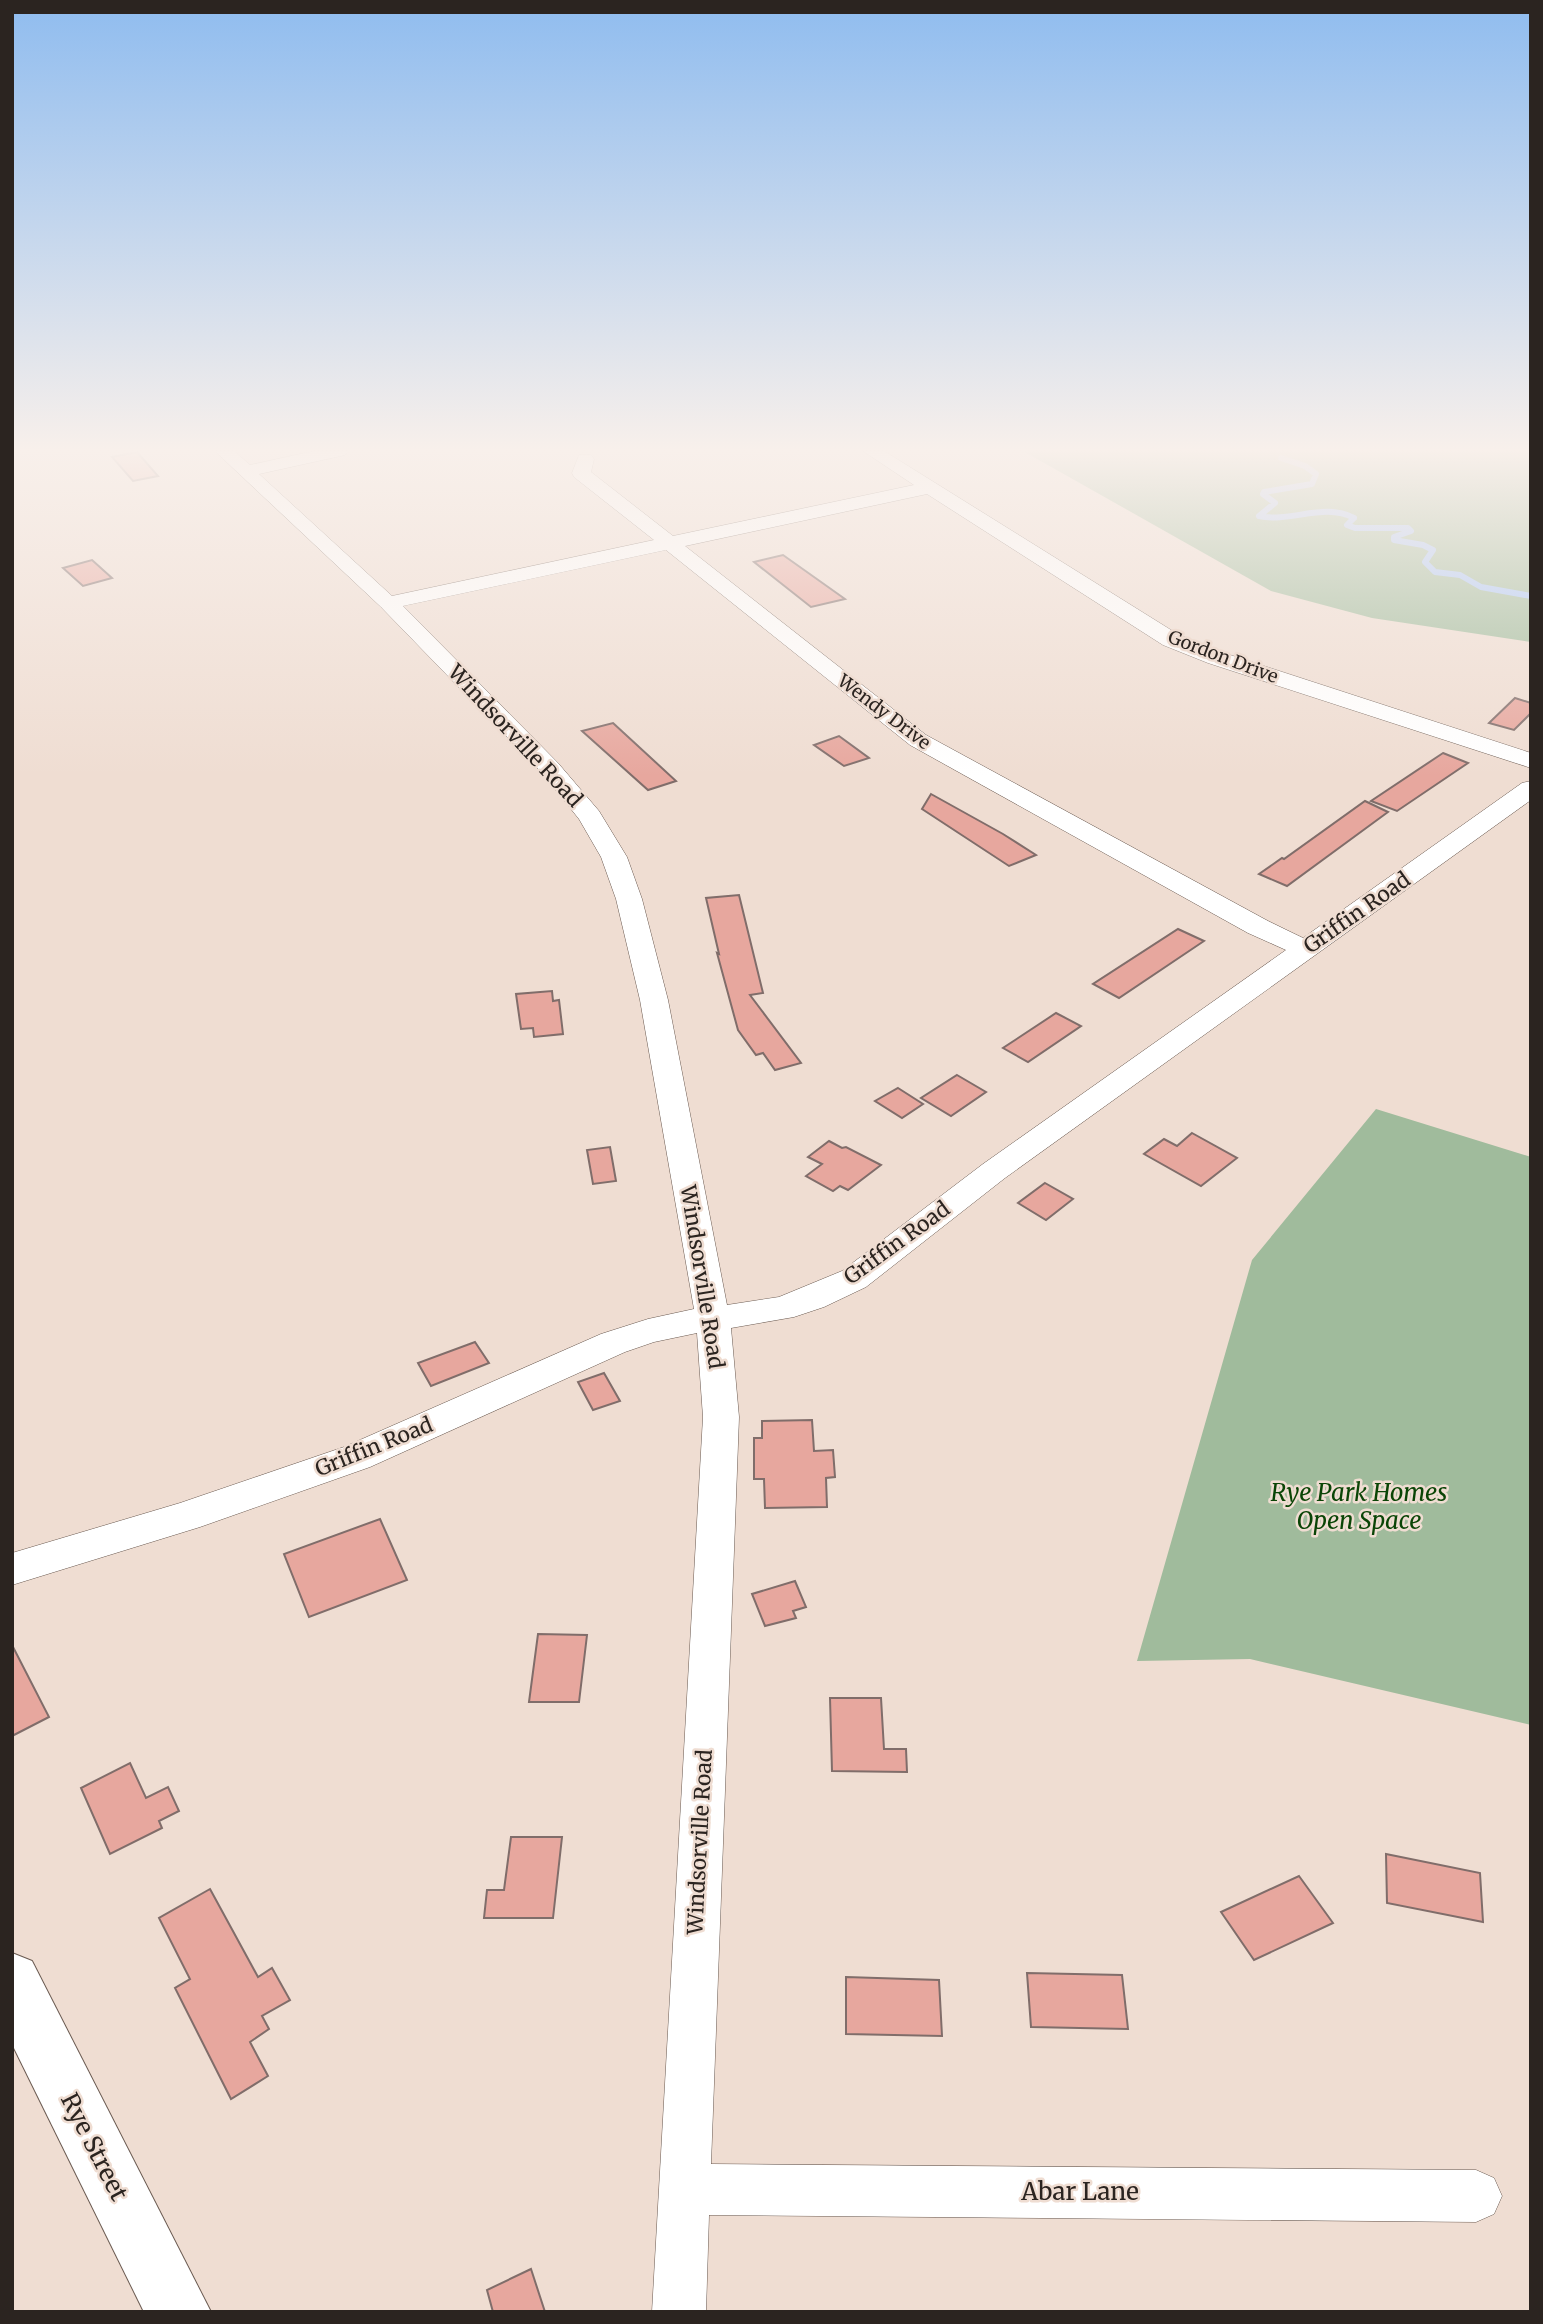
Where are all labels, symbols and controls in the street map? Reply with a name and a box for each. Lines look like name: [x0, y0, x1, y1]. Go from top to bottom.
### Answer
street label: Gordon Drive: [1165, 625, 1281, 688]
street label: Windsorville Road: [442, 658, 589, 813]
street label: Wendy Drive: [832, 669, 935, 754]
street label: Griffin Road: [1298, 866, 1416, 959]
street label: Windsorville Road: [675, 1182, 730, 1371]
street label: Griffin Road: [839, 1195, 955, 1290]
street label: Griffin Road: [311, 1411, 437, 1482]
park label: Rye Park Homes Open Space: [1271, 1477, 1447, 1536]
street label: Windsorville Road: [681, 1748, 718, 1936]
street label: Rye Street: [54, 2088, 135, 2206]
street label: Abar Lane: [1020, 2176, 1139, 2207]

